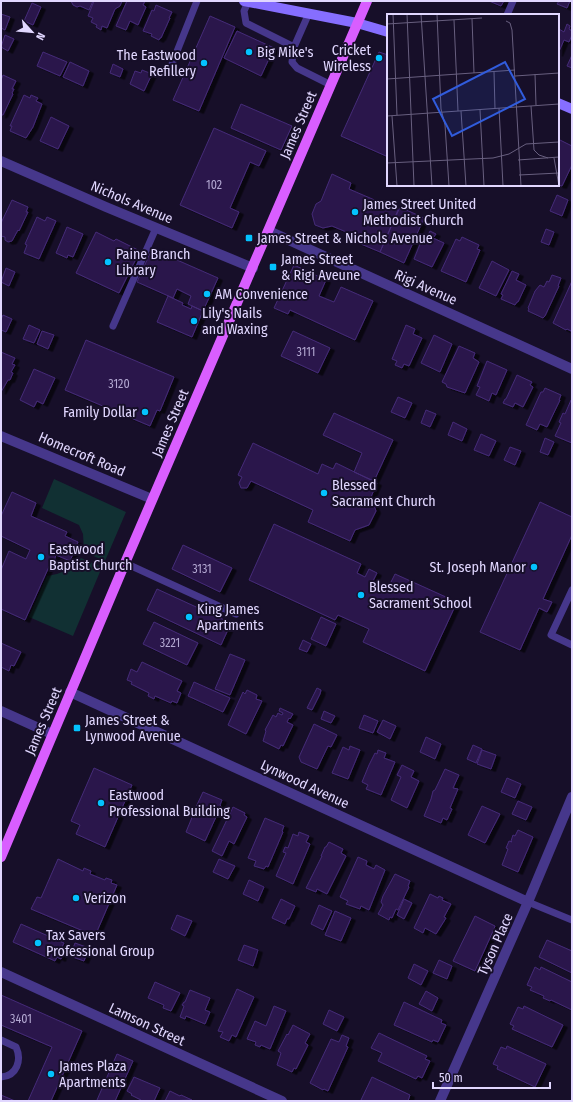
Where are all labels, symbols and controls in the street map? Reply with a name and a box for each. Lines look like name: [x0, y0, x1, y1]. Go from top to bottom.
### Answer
north arrow: [12, 12, 52, 52]
inset map: [387, 14, 559, 186]
text: N: [33, 30, 48, 42]
place label: Cricket Wireless: [323, 42, 371, 75]
place label: Big Mike's: [257, 44, 313, 61]
place label: The Eastwood Refillery: [117, 47, 197, 80]
marker: Big Mike's: [244, 47, 254, 57]
marker: Cricket Wireless: [374, 53, 384, 63]
marker: The Eastwood Refillery: [199, 58, 209, 68]
street label: James Street: [277, 88, 321, 162]
street label: Nichols Avenue: [88, 177, 176, 227]
house number: 102: [206, 178, 222, 192]
place label: James Street United Methodist Church: [363, 196, 476, 229]
marker: James Street United Methodist Church: [350, 207, 360, 217]
place label: James Street & Nichols Avenue: [257, 230, 433, 247]
marker: James Street & Nichols Avenue: [244, 233, 254, 243]
place label: Paine Branch Library: [116, 246, 190, 279]
place label: James Street & Rigi Aveune: [281, 251, 360, 284]
marker: Paine Branch Library: [103, 257, 113, 267]
marker: James Street & Rigi Aveune: [268, 262, 278, 272]
street label: Rigi Avenue: [392, 266, 460, 309]
place label: AM Convenience: [215, 286, 308, 303]
marker: AM Convenience: [202, 289, 212, 299]
place label: Lily's Nails and Waxing: [202, 305, 268, 338]
marker: Lily's Nails and Waxing: [189, 316, 199, 326]
house number: 3111: [297, 345, 315, 359]
house number: 3120: [108, 377, 130, 391]
street label: James Street: [149, 386, 193, 460]
place label: Family Dollar: [63, 404, 137, 421]
marker: Family Dollar: [140, 407, 150, 417]
street label: Homecroft Road: [36, 429, 128, 480]
place label: Blessed Sacrament Church: [332, 477, 436, 510]
marker: Blessed Sacrament Church: [319, 488, 329, 498]
place label: Eastwood Baptist Church: [49, 541, 132, 574]
marker: Eastwood Baptist Church: [36, 552, 46, 562]
place label: St. Joseph Manor: [430, 559, 526, 576]
house number: 3131: [192, 562, 212, 576]
marker: St. Joseph Manor: [529, 562, 539, 572]
place label: Blessed Sacrament School: [369, 579, 472, 612]
marker: Blessed Sacrament School: [356, 590, 366, 600]
place label: King James Apartments: [197, 601, 264, 634]
marker: King James Apartments: [184, 612, 194, 622]
house number: 3221: [160, 636, 180, 650]
street label: James Street: [22, 684, 66, 758]
place label: James Street & Lynwood Avenue: [85, 712, 181, 745]
marker: James Street & Lynwood Avenue: [72, 723, 82, 733]
street label: Lynwood Avenue: [258, 757, 352, 812]
place label: Eastwood Professional Building: [109, 787, 230, 820]
marker: Eastwood Professional Building: [96, 798, 106, 808]
place label: Verizon: [84, 890, 126, 907]
marker: Verizon: [71, 893, 81, 903]
street label: Tyson Place: [474, 910, 517, 978]
place label: Tax Savers Professional Group: [46, 927, 154, 960]
marker: Tax Savers Professional Group: [33, 938, 43, 948]
street label: Lamson Street: [106, 999, 188, 1050]
house number: 3401: [10, 1012, 32, 1026]
place label: James Plaza Apartments: [59, 1058, 127, 1091]
scale bar: [433, 1064, 550, 1090]
marker: James Plaza Apartments: [46, 1069, 56, 1079]
text: 50 m: [439, 1071, 463, 1085]

